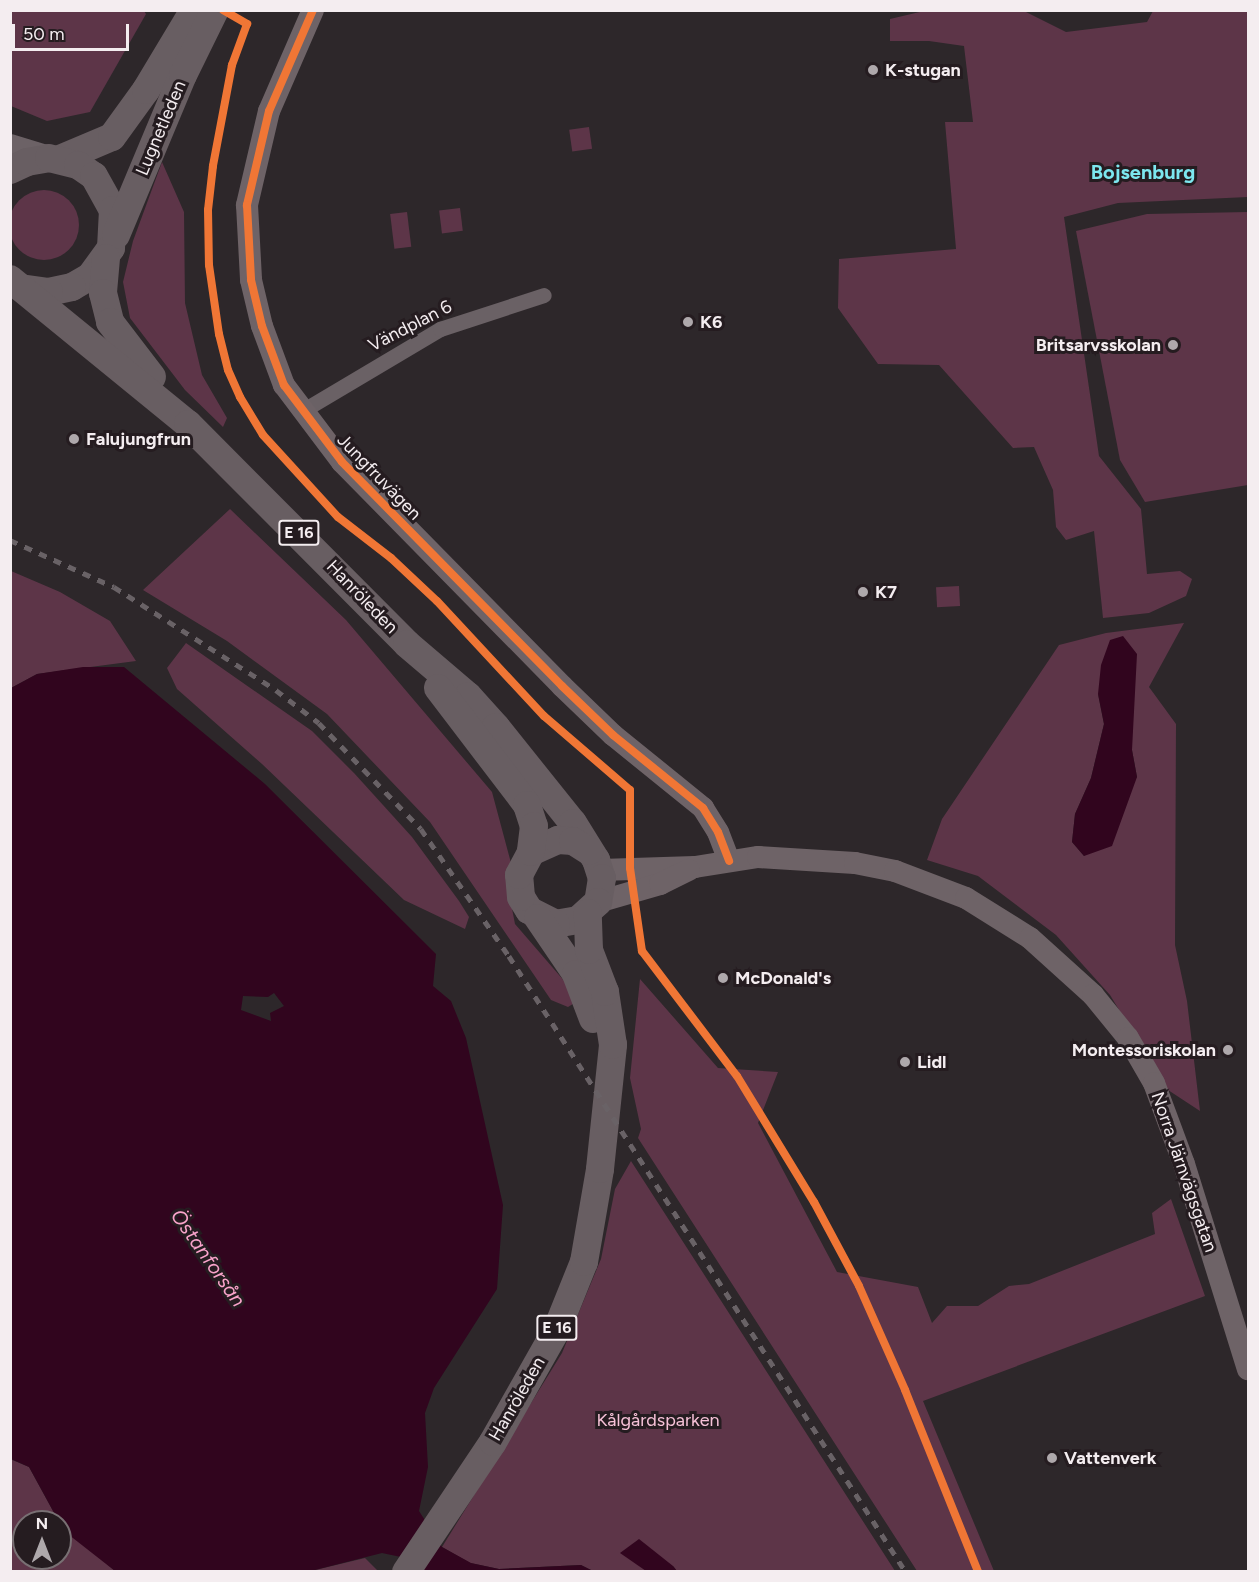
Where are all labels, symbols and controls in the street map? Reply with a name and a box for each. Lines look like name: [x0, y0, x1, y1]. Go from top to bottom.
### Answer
scale bar: [15, 12, 132, 50]
text: 50 m: [23, 23, 65, 45]
place label: K-stugan: [885, 59, 961, 81]
marker: K-stugan: [866, 63, 880, 77]
street label: Lugnetleden: [131, 77, 191, 179]
district label: Bojsenburg: [1091, 160, 1195, 184]
street label: Vändplan 6: [365, 296, 455, 356]
place label: K6: [700, 311, 722, 333]
marker: K6: [681, 315, 695, 329]
place label: Britsarvsskolan: [1036, 334, 1161, 356]
marker: Britsarvsskolan: [1166, 338, 1180, 352]
place label: Falujungfrun: [86, 428, 191, 450]
street label: Jungfruvägen: [332, 429, 426, 525]
marker: Falujungfrun: [67, 432, 81, 446]
road number: E 16: [278, 520, 320, 546]
street label: Hanröleden: [322, 556, 402, 638]
place label: K7: [875, 581, 897, 603]
marker: K7: [856, 585, 870, 599]
place label: McDonald's: [735, 967, 831, 989]
marker: McDonald's: [716, 971, 730, 985]
place label: Montessoriskolan: [1072, 1039, 1216, 1061]
marker: Montessoriskolan: [1221, 1043, 1235, 1057]
place label: Lidl: [917, 1051, 947, 1073]
marker: Lidl: [898, 1055, 912, 1069]
street label: Norra Järnvägsgatan: [1146, 1089, 1222, 1255]
water label: Östanforsån: [166, 1205, 250, 1311]
road number: E 16: [536, 1315, 578, 1341]
street label: Hanröleden: [484, 1353, 550, 1445]
park label: Kålgårdsparken: [596, 1409, 720, 1431]
place label: Vattenverk: [1064, 1447, 1156, 1469]
marker: Vattenverk: [1045, 1451, 1059, 1465]
north arrow: [12, 1510, 72, 1570]
text: N: [36, 1514, 48, 1533]

